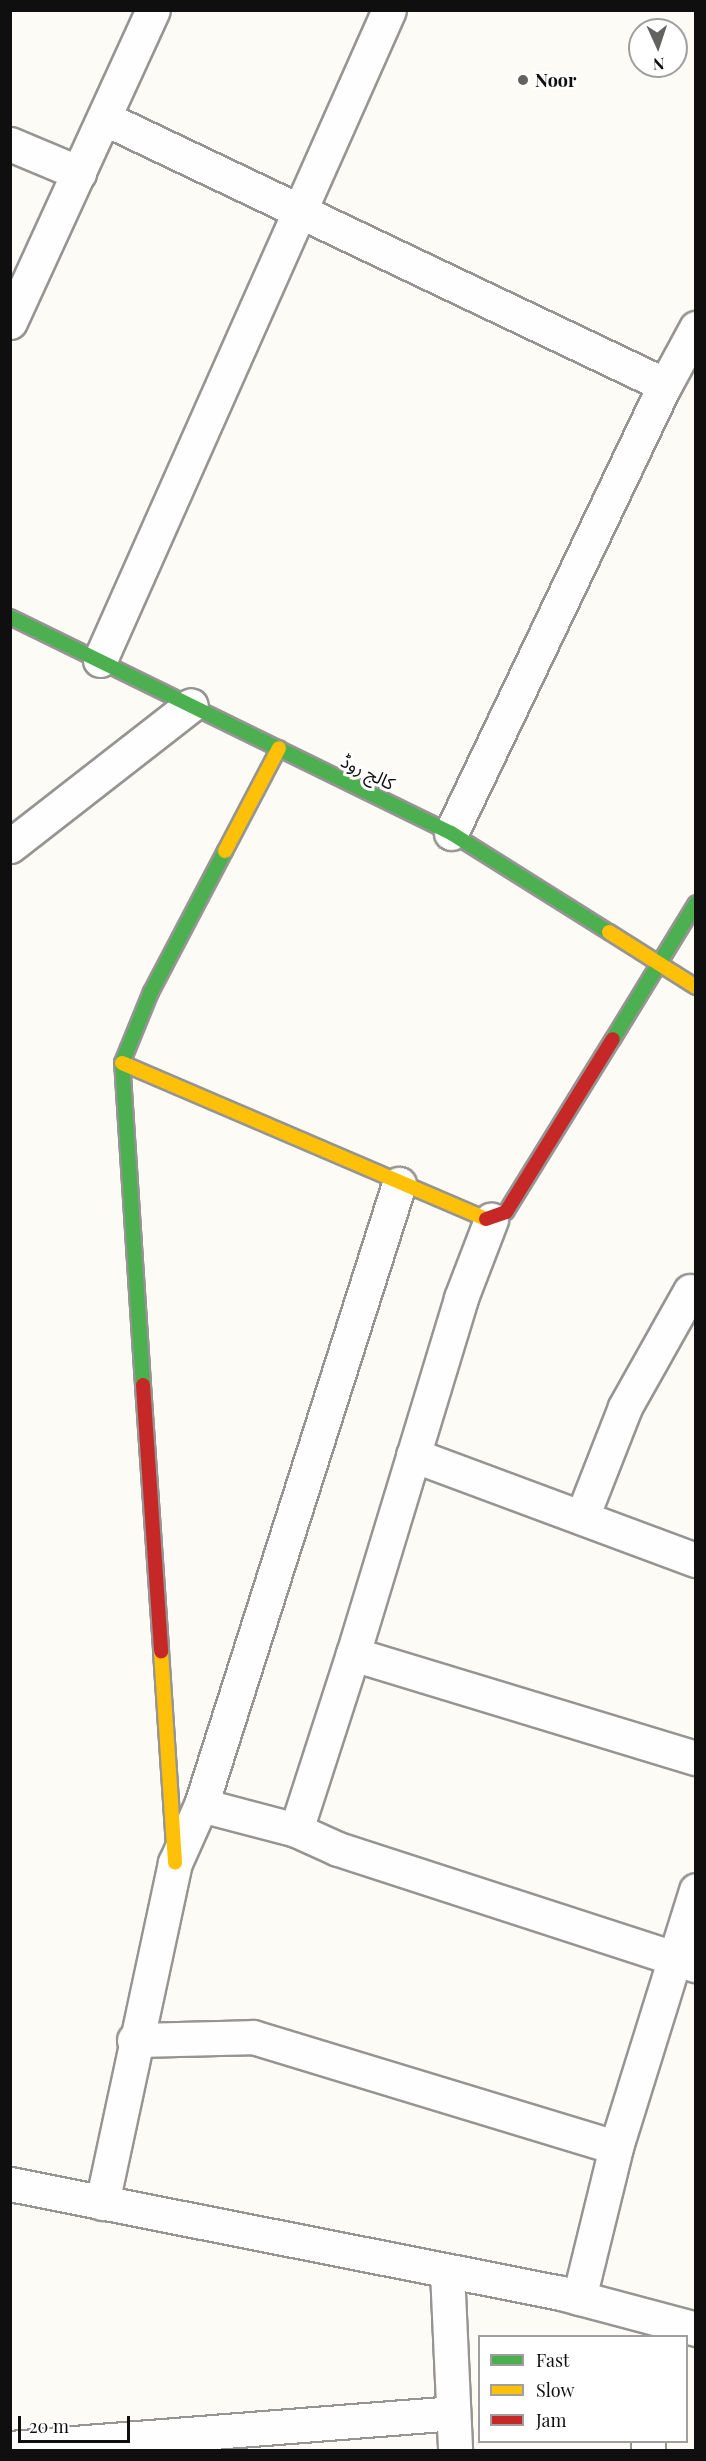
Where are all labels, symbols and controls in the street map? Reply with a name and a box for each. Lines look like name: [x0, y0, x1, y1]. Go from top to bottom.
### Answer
north arrow: [628, 18, 688, 78]
text: N: [653, 54, 665, 75]
place label: Noor: [535, 69, 576, 91]
marker: Noor: [516, 73, 530, 87]
street label: کالج روڈ: [338, 750, 398, 794]
legend: [478, 2335, 688, 2443]
text: Fast: [536, 2348, 569, 2372]
text: Slow: [536, 2378, 574, 2402]
scale bar: [21, 2404, 134, 2442]
text: Jam: [536, 2408, 566, 2432]
text: 20 m: [29, 2414, 69, 2438]

